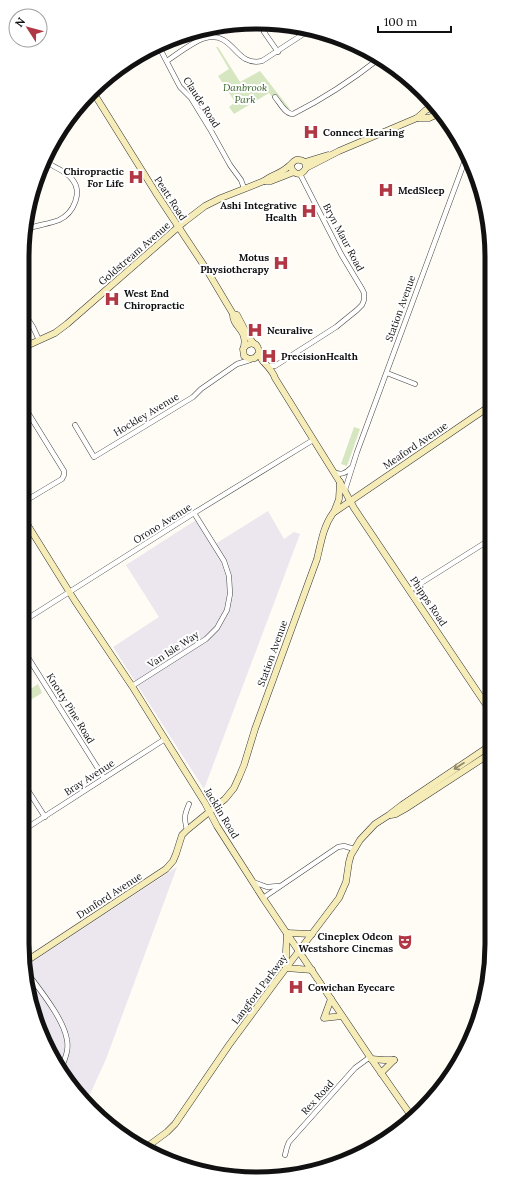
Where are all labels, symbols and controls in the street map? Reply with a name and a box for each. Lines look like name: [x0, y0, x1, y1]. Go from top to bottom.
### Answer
north arrow: [8, 8, 48, 48]
scale bar: [378, 8, 451, 34]
text: N: [12, 14, 28, 30]
text: 100 m: [384, 14, 417, 29]
street label: Claude Road: [180, 74, 223, 130]
park label: Danbrook Park: [223, 81, 267, 106]
hospital icon: Connect Hearing: [302, 123, 320, 141]
place label: Connect Hearing: [323, 126, 404, 139]
place label: Chiropractic For Life: [64, 165, 125, 190]
hospital icon: Chiropractic For Life: [127, 168, 145, 186]
street label: Peatt Road: [151, 174, 190, 223]
hospital icon: MedSleep: [377, 181, 395, 199]
place label: MedSleep: [398, 184, 445, 197]
place label: Ashi Integrative Health: [220, 199, 298, 224]
street label: Bryn Maur Road: [320, 201, 367, 273]
hospital icon: Ashi Integrative Health: [300, 202, 318, 220]
street label: Goldstream Avenue: [96, 218, 173, 288]
place label: Motus Physiotherapy: [200, 251, 269, 276]
hospital icon: Motus Physiotherapy: [272, 254, 290, 272]
street label: Station Avenue: [382, 273, 419, 343]
place label: West End Chiropractic: [124, 287, 185, 312]
hospital icon: West End Chiropractic: [103, 290, 121, 308]
hospital icon: Neuralive: [246, 321, 264, 339]
place label: Neuralive: [267, 324, 314, 337]
hospital icon: PrecisionHealth: [260, 347, 278, 365]
place label: PrecisionHealth: [281, 350, 359, 363]
street label: Hockley Avenue: [111, 389, 182, 439]
street label: Meaford Avenue: [380, 419, 451, 472]
street label: Orono Avenue: [131, 500, 194, 547]
street label: Phipps Road: [407, 574, 450, 629]
street label: Station Avenue: [254, 618, 291, 688]
street label: Van Isle Way: [144, 628, 202, 671]
street label: Knotty Pine Road: [44, 671, 97, 746]
street label: Bray Avenue: [62, 756, 117, 798]
one-way arrow: [454, 762, 465, 770]
street label: Jacklin Road: [201, 785, 242, 841]
street label: Dunford Avenue: [74, 869, 145, 921]
place label: Cineplex Odeon Westshore Cinemas: [299, 930, 394, 955]
theatre icon: Cineplex Odeon Westshore Cinemas: [396, 933, 414, 951]
street label: Langford Parkway: [229, 951, 290, 1027]
hospital icon: Cowichan Eyecare: [287, 978, 305, 996]
place label: Cowichan Eyecare: [308, 981, 396, 994]
street label: Rex Road: [298, 1077, 337, 1118]

